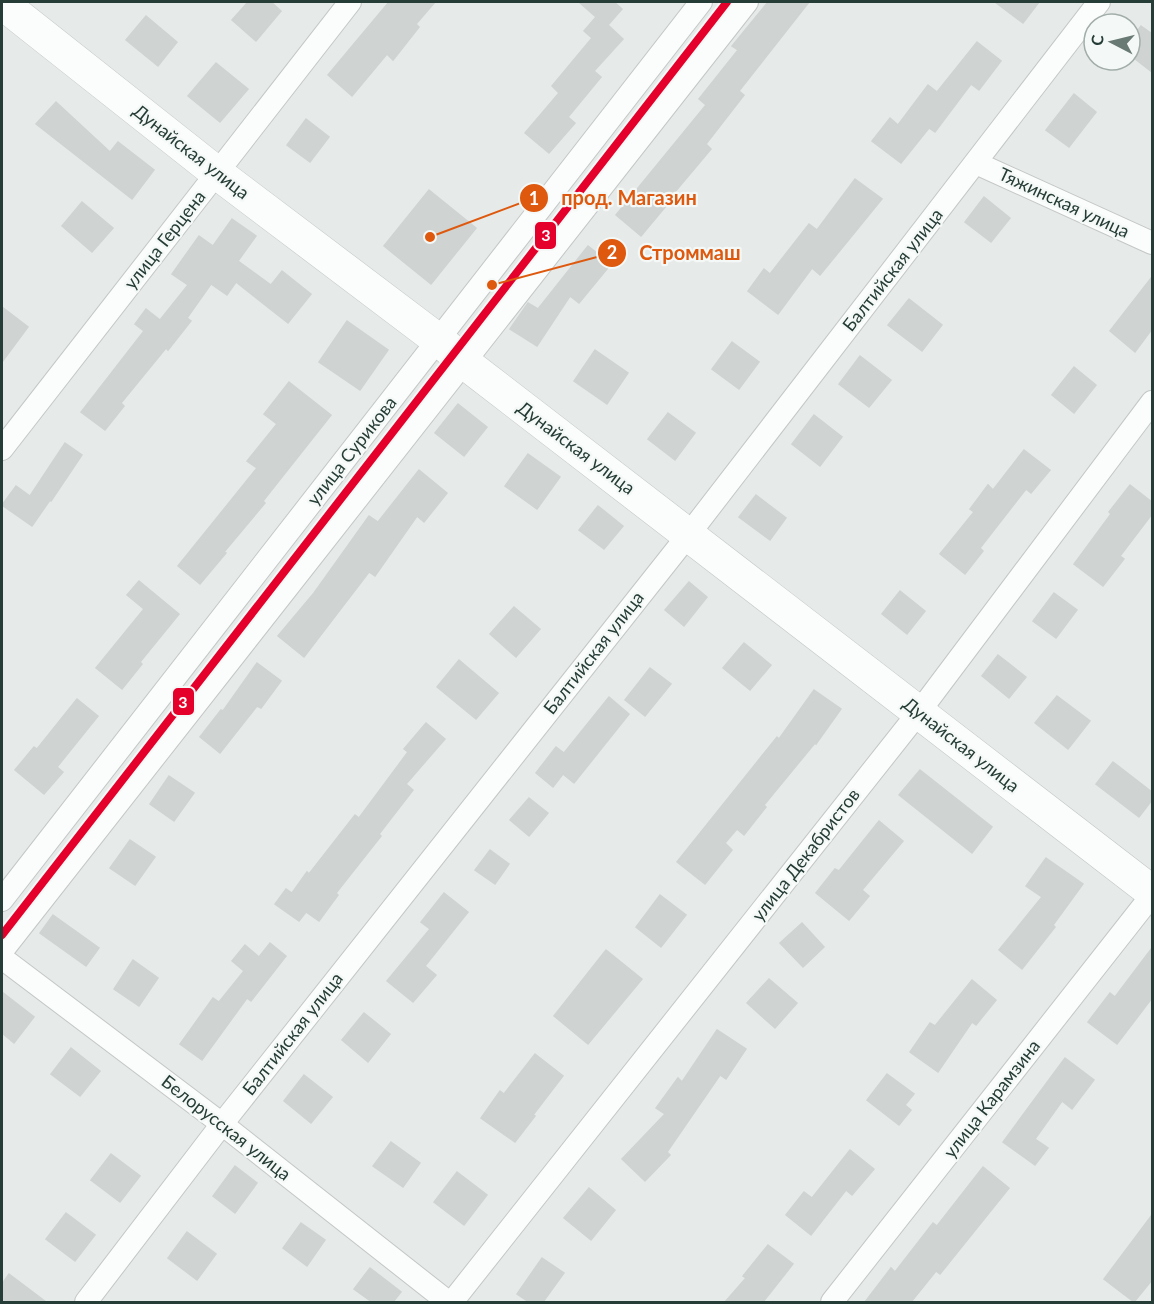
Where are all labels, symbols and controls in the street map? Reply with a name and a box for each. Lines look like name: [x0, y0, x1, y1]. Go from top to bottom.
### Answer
north arrow: [1082, 12, 1142, 72]
text: С: [1087, 33, 1107, 47]
street label: Дунайская улица: [129, 99, 254, 203]
street label: Тяжинская улица: [996, 162, 1133, 242]
callout: прод. Магазин: [519, 179, 709, 217]
text: прод. Магазин: [561, 185, 697, 209]
street label: улица Герцена: [119, 186, 210, 293]
text: 1: [529, 187, 539, 209]
street label: Балтийская улица: [837, 204, 947, 335]
line badge: 3: [534, 221, 557, 250]
text: 3: [541, 225, 551, 244]
callout: Строммаш: [597, 234, 753, 272]
text: Строммаш: [639, 240, 741, 264]
text: 2: [607, 241, 617, 263]
street label: улица Сурикова: [302, 391, 401, 509]
street label: Дунайская улица: [513, 396, 640, 499]
street label: Балтийская улица: [538, 587, 648, 718]
line badge: 3: [172, 687, 195, 716]
text: 3: [178, 692, 188, 711]
street label: Дунайская улица: [899, 692, 1024, 796]
street label: улица Декабристов: [746, 784, 864, 925]
street label: Балтийская улица: [237, 968, 347, 1099]
street label: улица Карамзина: [938, 1035, 1044, 1162]
street label: Белорусская улица: [158, 1070, 296, 1185]

